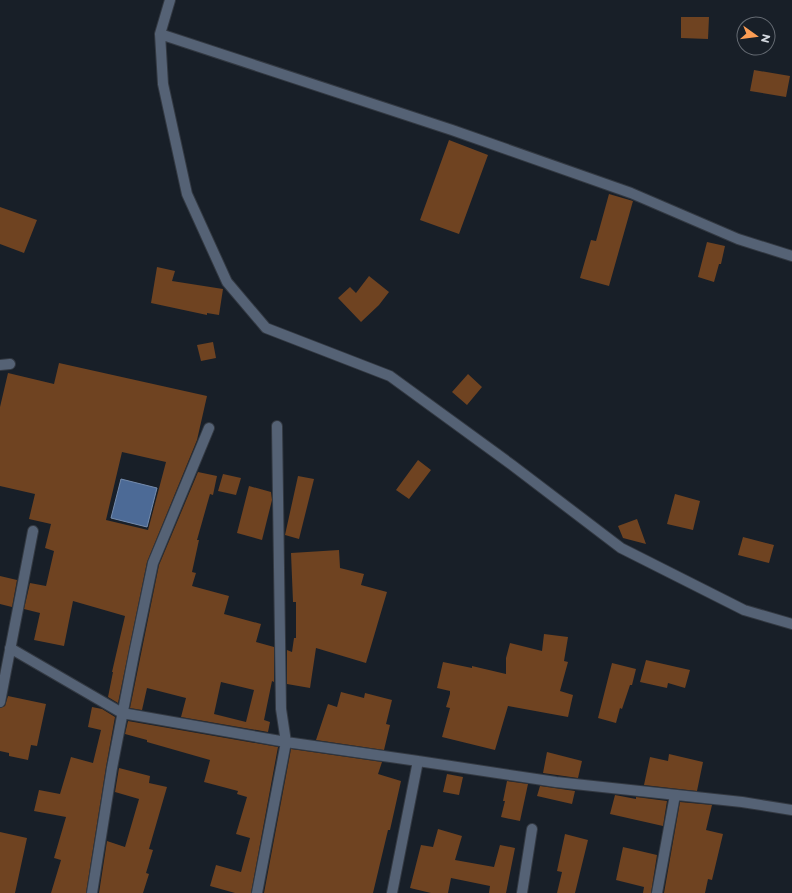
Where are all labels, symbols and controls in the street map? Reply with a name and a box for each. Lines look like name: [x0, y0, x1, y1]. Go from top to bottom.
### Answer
north arrow: [736, 16, 776, 56]
text: N: [758, 32, 774, 44]

